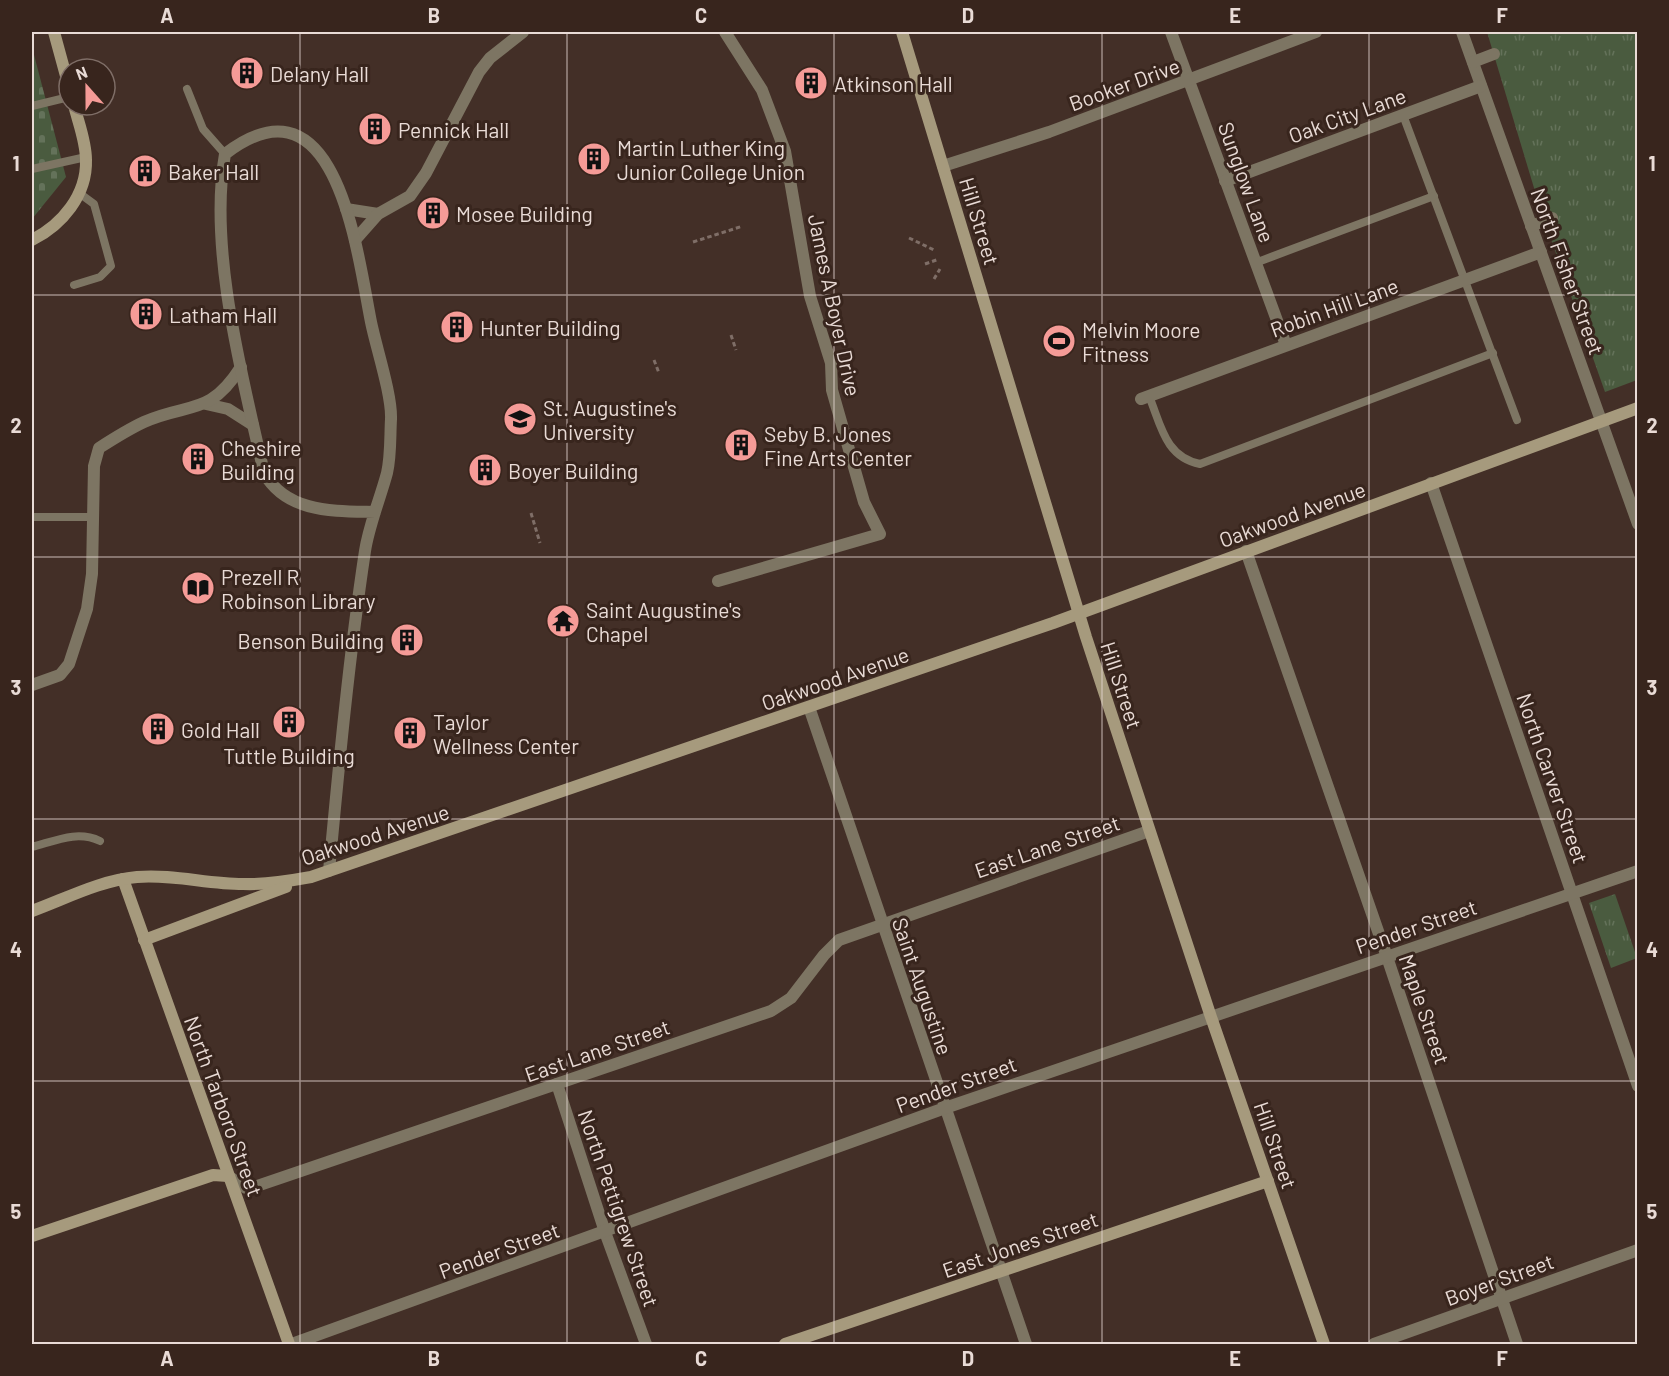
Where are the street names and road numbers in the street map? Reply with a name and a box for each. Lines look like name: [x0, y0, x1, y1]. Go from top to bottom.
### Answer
street label: Booker Drive: [1065, 52, 1183, 116]
street label: Oak City Lane: [1285, 82, 1409, 148]
street label: Sunglow Lane: [1214, 118, 1280, 246]
street label: Hill Street: [955, 174, 1005, 268]
street label: North Fisher Street: [1526, 184, 1610, 358]
street label: James A Boyer Drive: [803, 212, 867, 398]
street label: Robin Hill Lane: [1267, 272, 1401, 342]
street label: Oakwood Avenue: [1215, 476, 1369, 552]
street label: Hill Street: [1096, 638, 1148, 732]
street label: Oakwood Avenue: [758, 641, 912, 715]
street label: North Carver Street: [1512, 690, 1594, 866]
street label: Oakwood Avenue: [298, 798, 452, 870]
street label: East Lane Street: [971, 809, 1123, 883]
street label: Pender Street: [1352, 894, 1480, 958]
street label: Saint Augustine: [888, 914, 958, 1058]
street label: Maple Street: [1394, 951, 1456, 1067]
street label: North Tarboro Street: [180, 1012, 268, 1200]
street label: East Lane Street: [521, 1013, 673, 1087]
street label: Pender Street: [892, 1051, 1020, 1117]
street label: Hill Street: [1249, 1098, 1303, 1192]
street label: North Pettigrew Street: [574, 1106, 664, 1310]
street label: East Jones Street: [939, 1206, 1101, 1282]
street label: Pender Street: [435, 1217, 563, 1283]
street label: Boyer Street: [1441, 1248, 1557, 1310]

